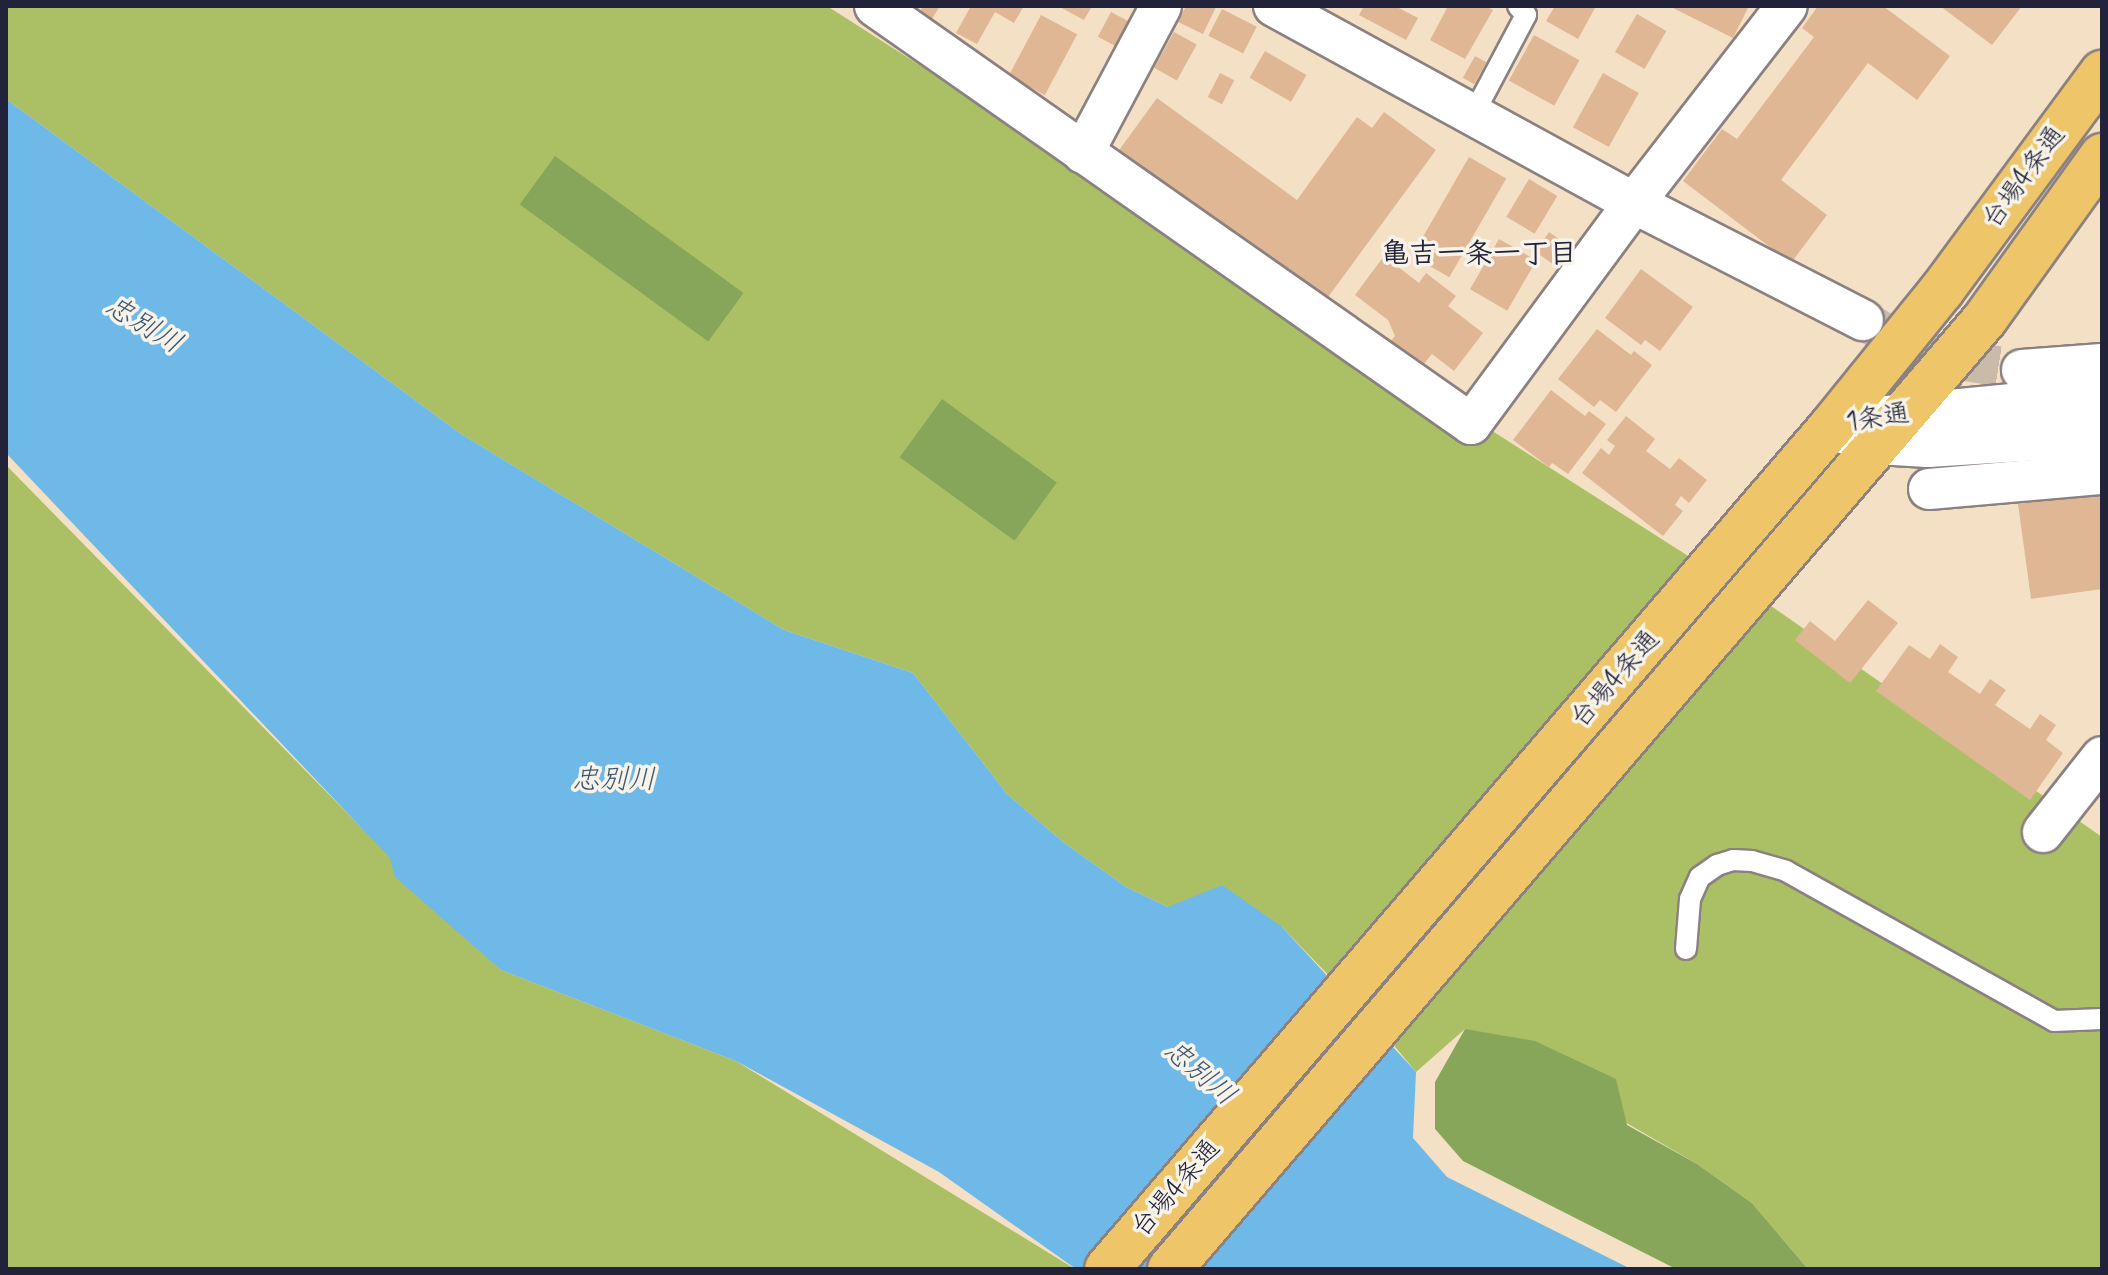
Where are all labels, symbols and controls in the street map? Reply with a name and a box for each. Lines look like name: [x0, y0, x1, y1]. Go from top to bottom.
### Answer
street label: 台場4条通: [1977, 121, 2073, 235]
district label: 亀吉一条一丁目: [1381, 238, 1577, 272]
water label: 忠別川: [98, 290, 188, 362]
street label: 1条通: [1844, 399, 1912, 439]
street label: 台場4条通: [1565, 625, 1667, 735]
water label: 忠別川: [572, 764, 656, 798]
water label: 忠別川: [1156, 1034, 1242, 1114]
street label: 台場4条通: [1126, 1134, 1228, 1244]

